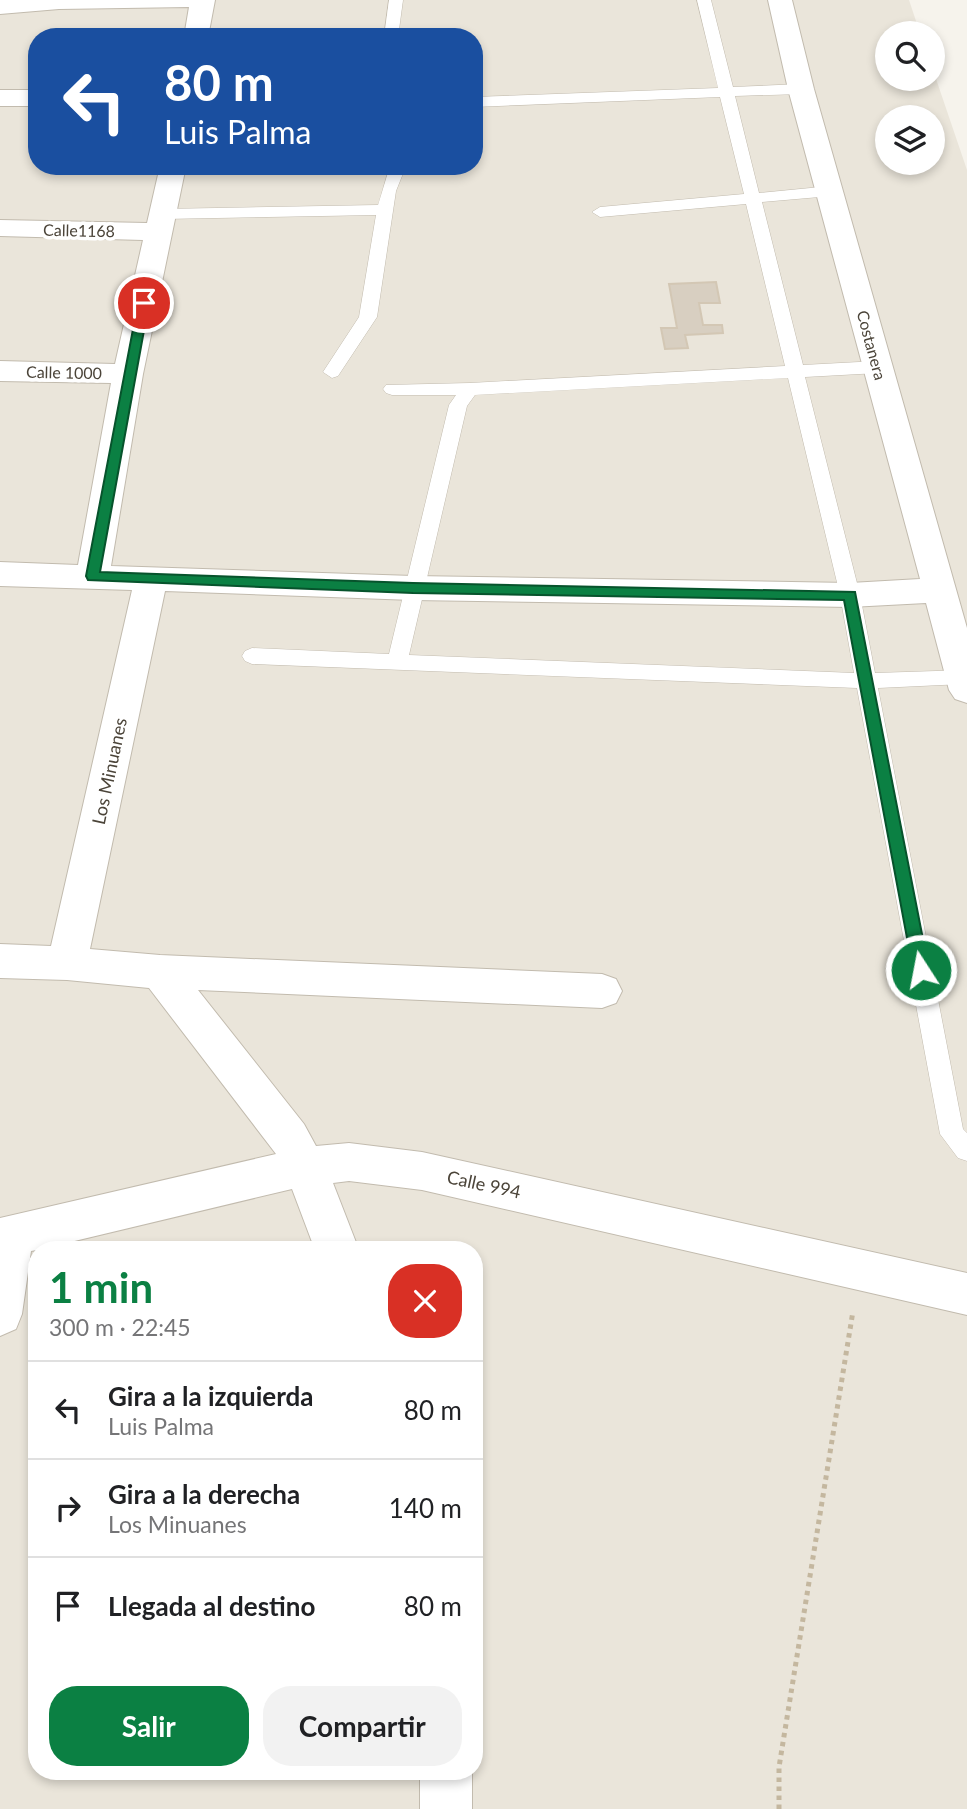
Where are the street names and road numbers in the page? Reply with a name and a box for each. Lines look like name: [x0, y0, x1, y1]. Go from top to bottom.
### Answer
street label: Calle1168: [43, 220, 115, 240]
street label: Costanera: [854, 308, 890, 382]
street label: Calle 1000: [26, 362, 102, 382]
street label: Los Minuanes: [87, 715, 131, 826]
street label: Calle 994: [445, 1165, 523, 1203]

